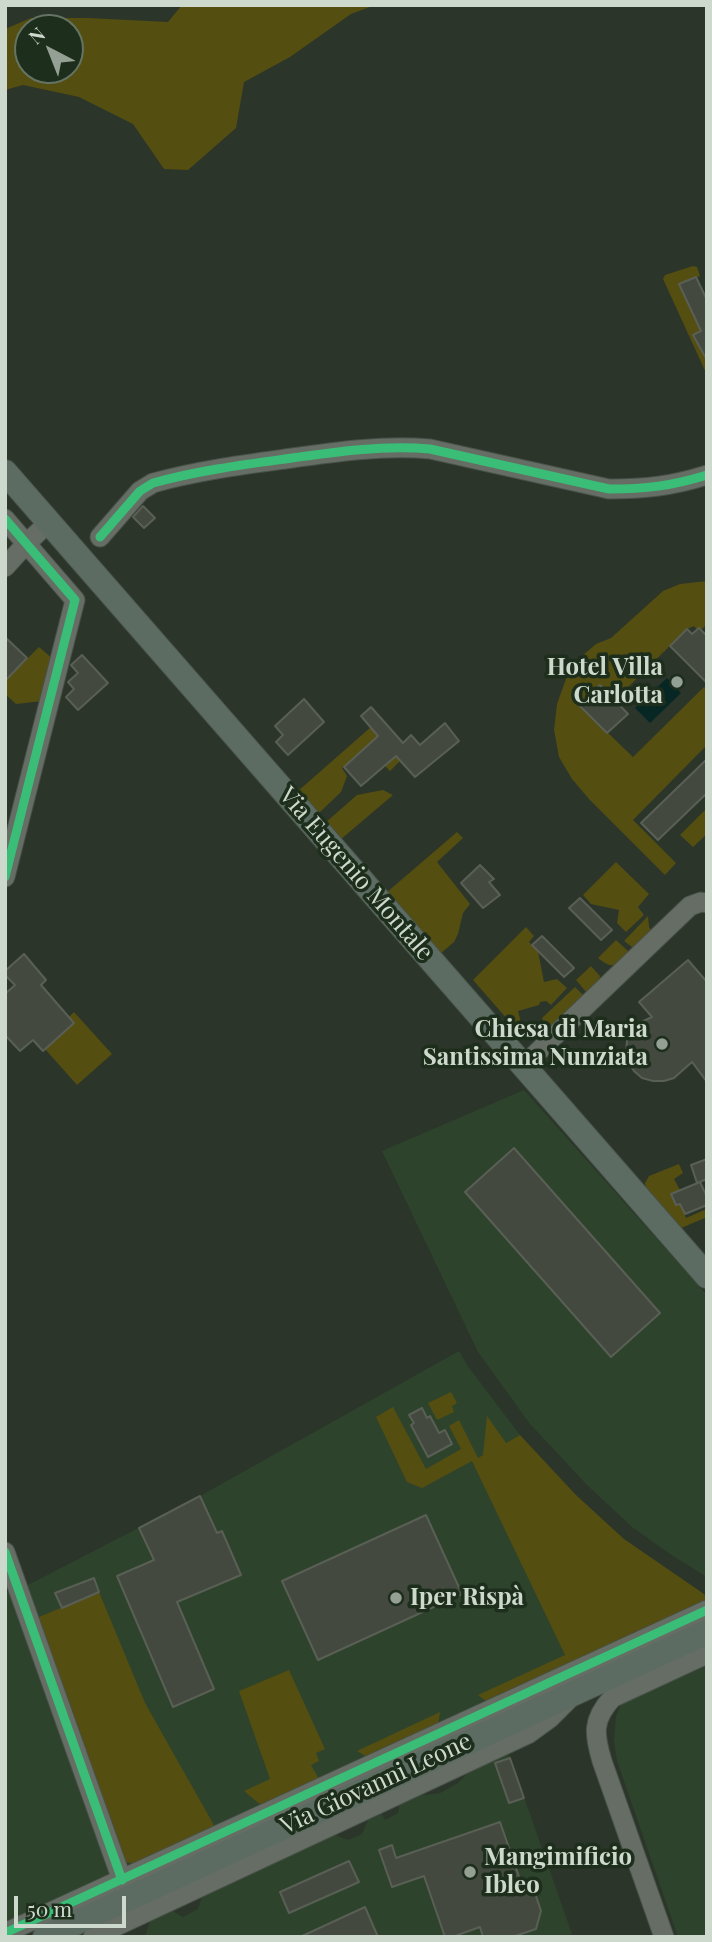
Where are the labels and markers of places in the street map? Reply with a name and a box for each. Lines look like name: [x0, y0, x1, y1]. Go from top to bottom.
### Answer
place label: Hotel Villa Carlotta: [547, 654, 663, 710]
marker: Hotel Villa Carlotta: [669, 674, 685, 690]
place label: Chiesa di Maria Santissima Nunziata: [423, 1016, 648, 1072]
marker: Chiesa di Maria Santissima Nunziata: [654, 1036, 670, 1052]
place label: Iper Rispà: [410, 1584, 524, 1612]
marker: Iper Rispà: [388, 1590, 404, 1606]
place label: Mangimificio Ibleo: [484, 1844, 632, 1900]
marker: Mangimificio Ibleo: [462, 1864, 478, 1880]

